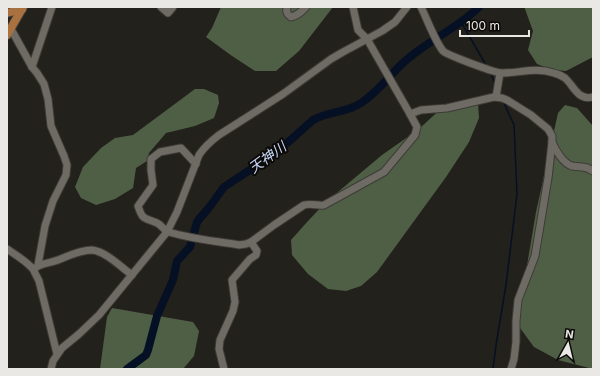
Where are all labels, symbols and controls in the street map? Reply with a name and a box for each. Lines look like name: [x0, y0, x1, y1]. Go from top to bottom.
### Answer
scale bar: [460, 12, 529, 38]
text: 100 m: [466, 18, 500, 33]
water label: 天神川: [245, 137, 291, 176]
north arrow: [548, 324, 588, 364]
text: N: [564, 327, 575, 342]

